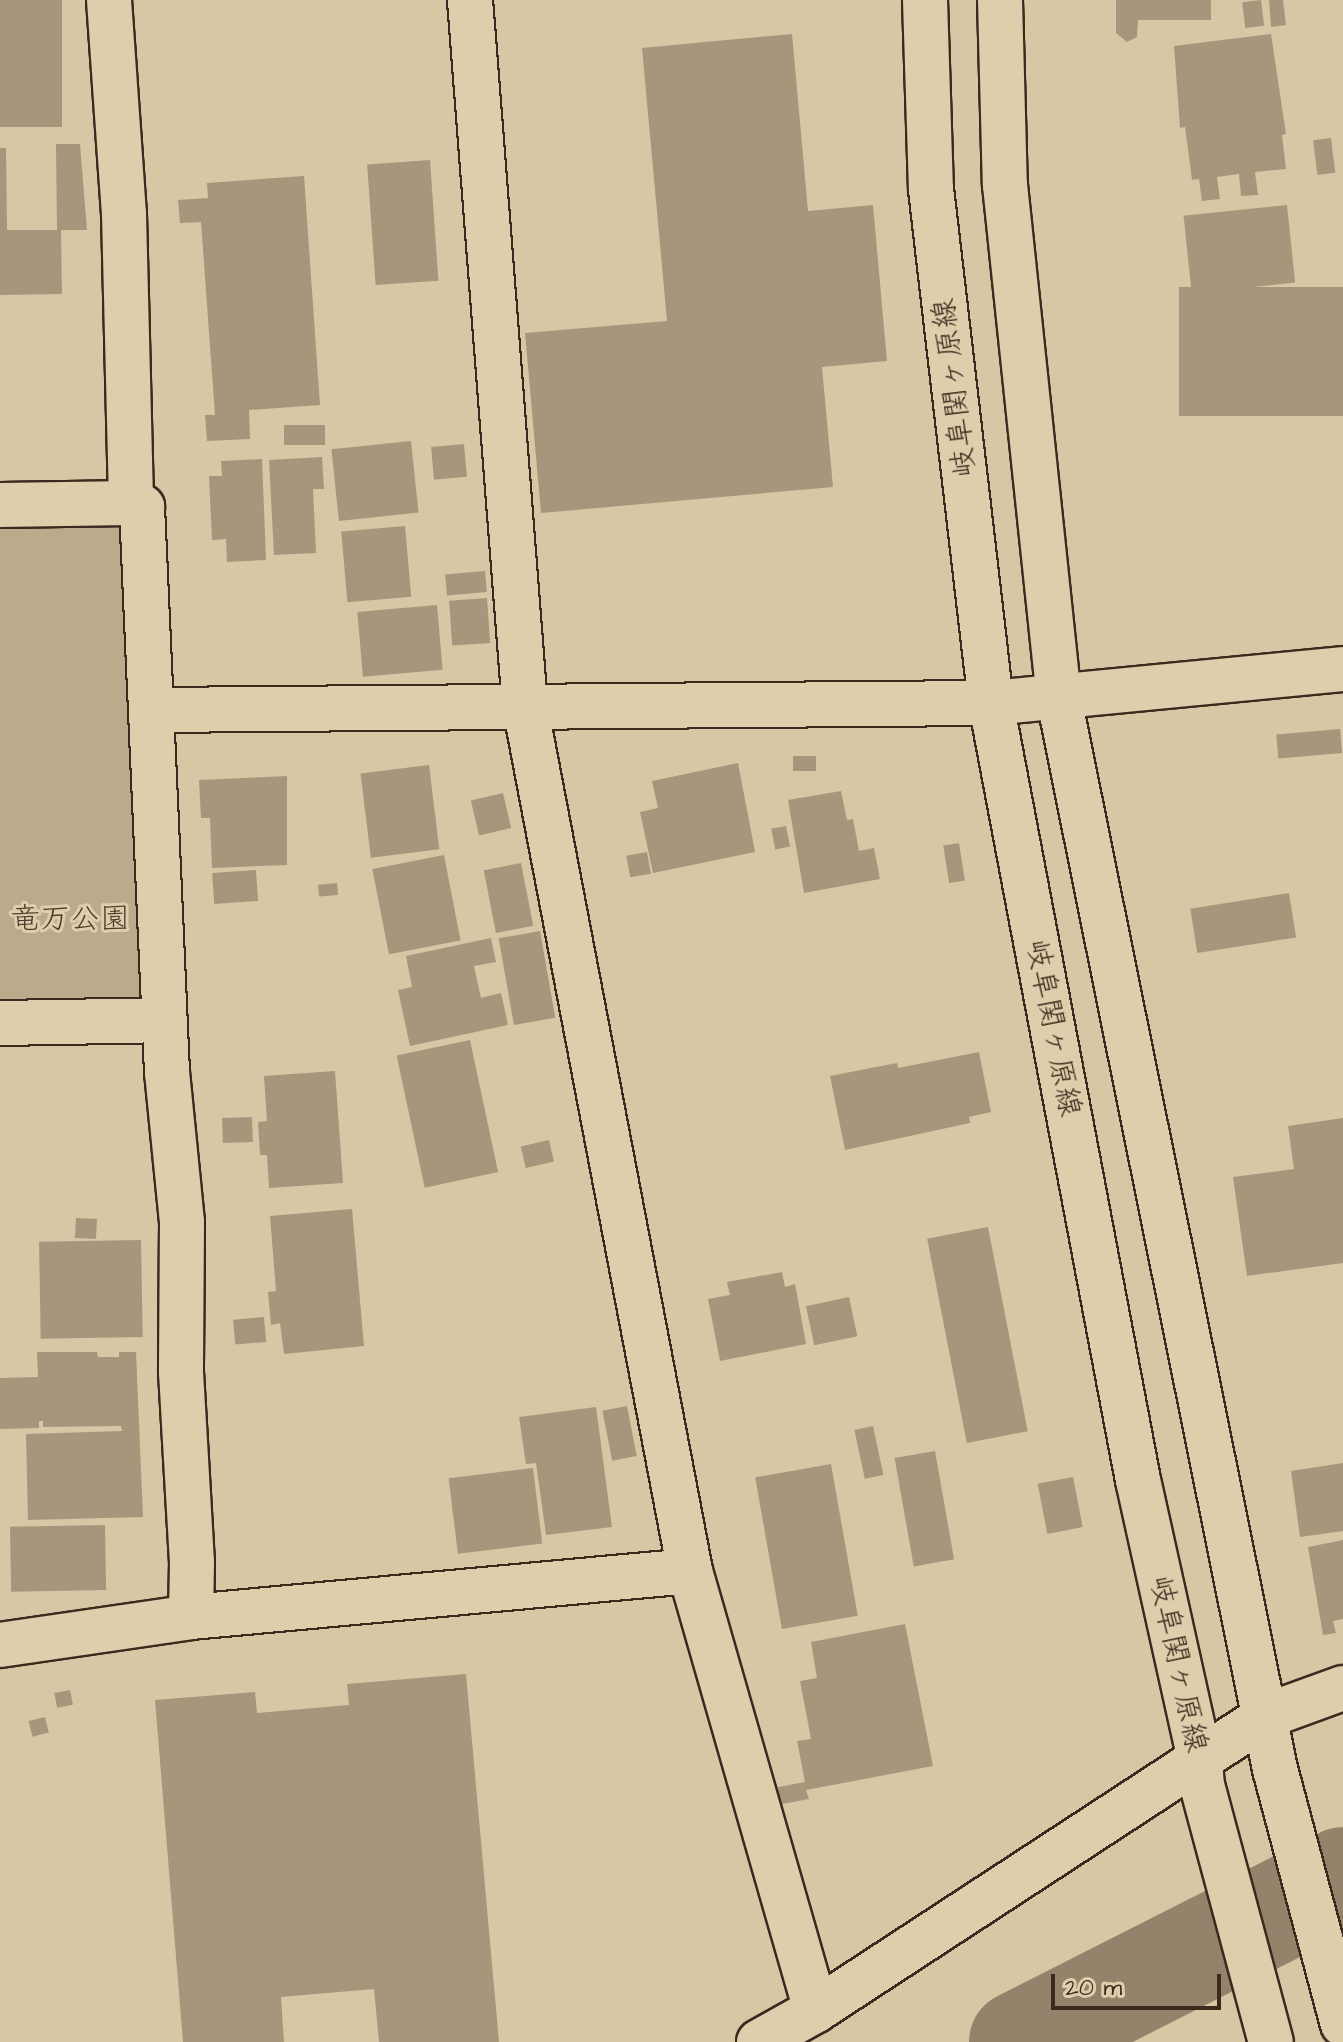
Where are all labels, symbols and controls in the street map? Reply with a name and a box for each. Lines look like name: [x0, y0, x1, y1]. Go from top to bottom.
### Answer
street label: 岐阜関ヶ原線: [926, 296, 984, 480]
park label: 竜万公園: [10, 901, 130, 937]
street label: 岐阜関ヶ原線: [1018, 936, 1088, 1120]
street label: 岐阜関ヶ原線: [1142, 1572, 1214, 1756]
scale bar: [1055, 1958, 1225, 2008]
text: 20 m: [1065, 1971, 1122, 2005]

